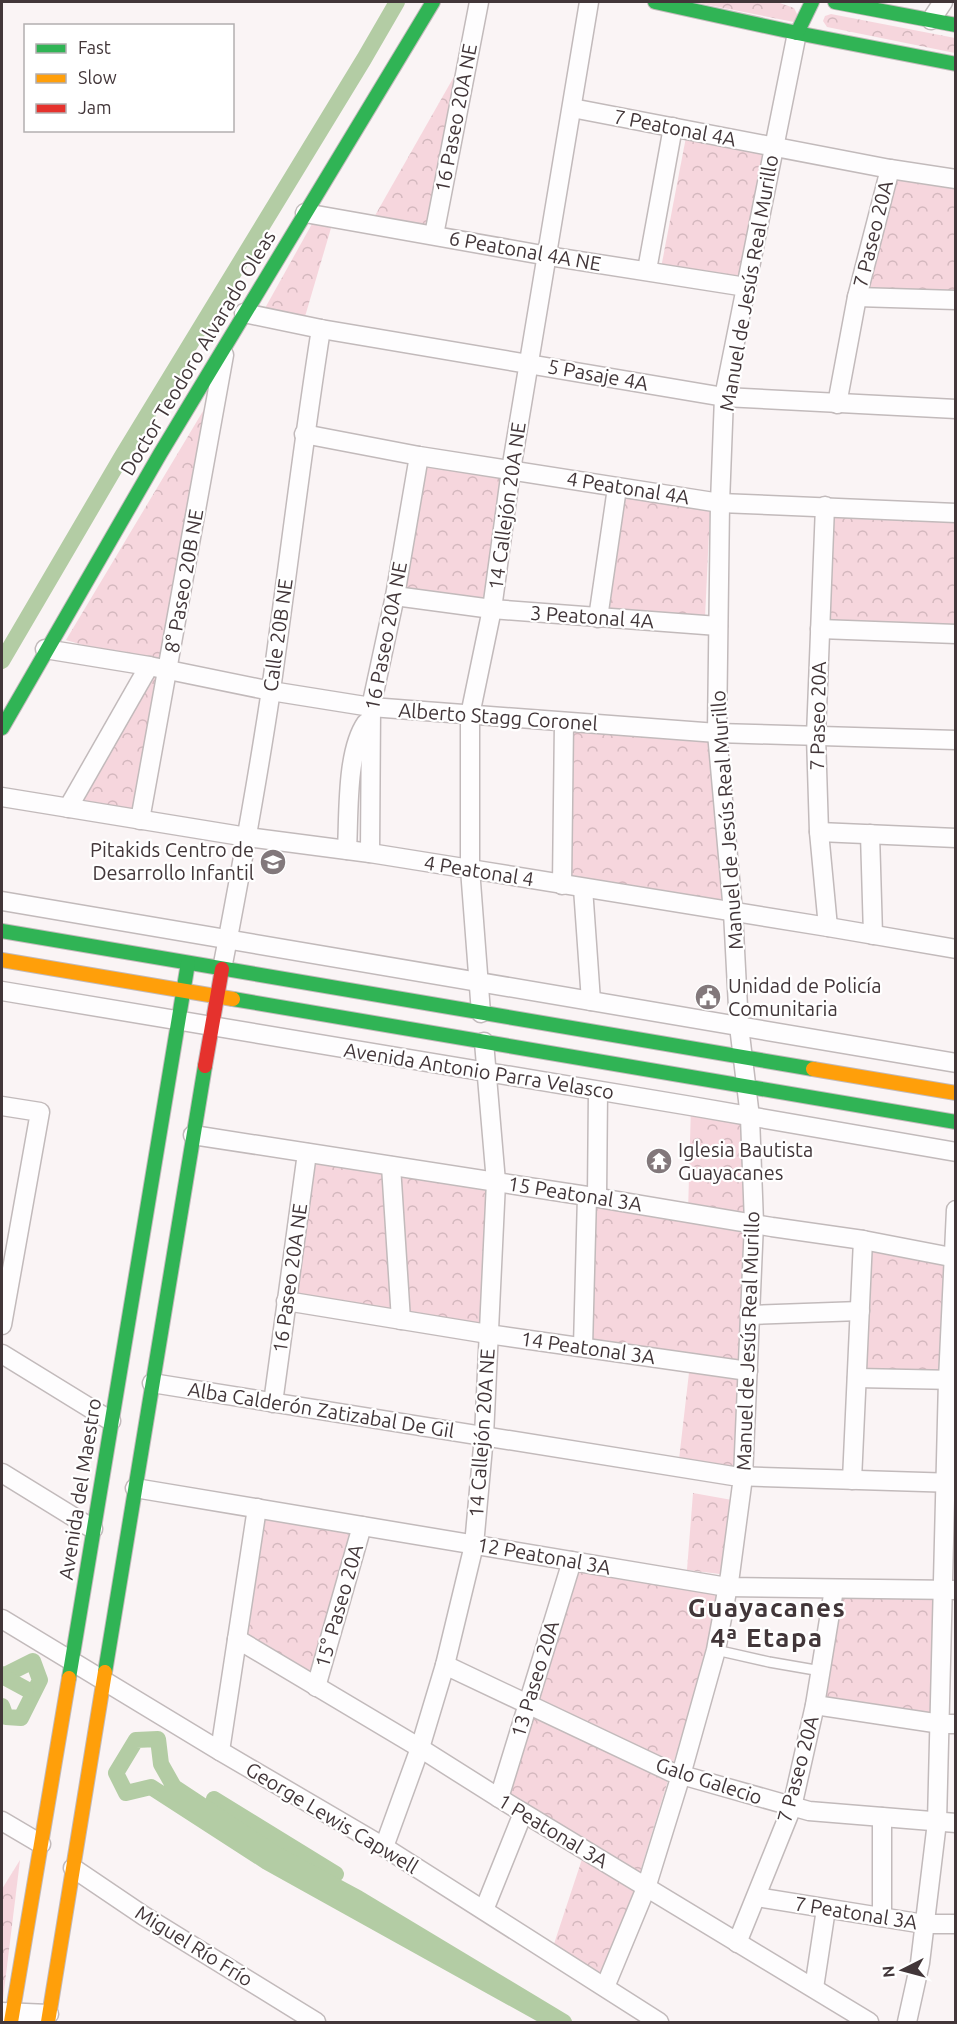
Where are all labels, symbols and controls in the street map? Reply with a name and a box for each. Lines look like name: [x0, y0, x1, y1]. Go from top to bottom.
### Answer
legend: [24, 24, 234, 132]
text: Fast: [78, 37, 111, 57]
street label: 16 Paseo 20A NE: [430, 42, 481, 194]
text: Slow: [78, 67, 117, 87]
text: Jam: [78, 97, 112, 117]
street label: 7 Peatonal 4A: [612, 104, 738, 151]
street label: Manuel de Jesús Real Murillo: [715, 153, 782, 413]
street label: 7 Paseo 20A: [848, 178, 897, 290]
street label: Doctor Teodoro Alvarado Oleas: [115, 226, 280, 479]
street label: 6 Peatonal 4A NE: [447, 226, 603, 275]
street label: 5 Pasaje 4A: [546, 354, 650, 395]
street label: 14 Callejón 20A NE: [483, 420, 530, 591]
street label: 4 Peatonal 4A: [565, 466, 691, 509]
street label: 8° Paseo 20B NE: [160, 507, 207, 655]
street label: 16 Paseo 20A NE: [360, 560, 411, 712]
street label: Calle 20B NE: [258, 577, 297, 693]
street label: 3 Peatonal 4A: [529, 601, 655, 632]
street label: 7 Paseo 20A: [805, 661, 830, 771]
street label: Manuel de Jesús Real Murillo: [706, 690, 747, 950]
street label: Alberto Stagg Coronel: [398, 698, 598, 735]
place label: Pitakids Centro de Desarrollo Infantil: [90, 838, 254, 884]
school or university icon: Pitakids Centro de Desarrollo Infantil: [258, 847, 288, 877]
street label: 4 Peatonal 4: [422, 850, 536, 891]
place label: Unidad de Policía Comunitaria: [728, 974, 882, 1020]
public building icon: Unidad de Policía Comunitaria: [693, 982, 723, 1012]
street label: Avenida Antonio Parra Velasco: [342, 1038, 616, 1103]
place label: Iglesia Bautista Guayacanes: [678, 1138, 813, 1184]
temple icon: Iglesia Bautista Guayacanes: [644, 1146, 674, 1176]
street label: 15 Peatonal 3A: [506, 1172, 644, 1215]
street label: 16 Paseo 20A NE: [268, 1202, 311, 1354]
street label: Manuel de Jesús Real Murillo: [731, 1211, 764, 1471]
street label: 14 Peatonal 3A: [519, 1327, 657, 1368]
street label: 14 Callejón 20A NE: [464, 1348, 499, 1518]
street label: Alba Calderón Zatizabal De Gil: [186, 1377, 456, 1442]
street label: Avenida del Maestro: [54, 1397, 105, 1581]
street label: 12 Peatonal 3A: [475, 1532, 613, 1579]
street label: 15° Paseo 20A: [310, 1542, 367, 1670]
district label: Guayacanes 4ª Etapa: [688, 1593, 846, 1652]
street label: 13 Paseo 20A: [506, 1618, 563, 1740]
street label: 7 Paseo 20A: [772, 1713, 823, 1825]
street label: Galo Galecio: [653, 1752, 765, 1809]
street label: George Lewis Capwell: [242, 1757, 423, 1878]
street label: 1 Peatonal 3A: [494, 1789, 612, 1872]
street label: 7 Peatonal 3A: [793, 1891, 919, 1934]
street label: Miguel Río Frío: [131, 1900, 257, 1991]
north arrow: [873, 1940, 933, 2000]
text: N: [879, 1965, 898, 1978]

